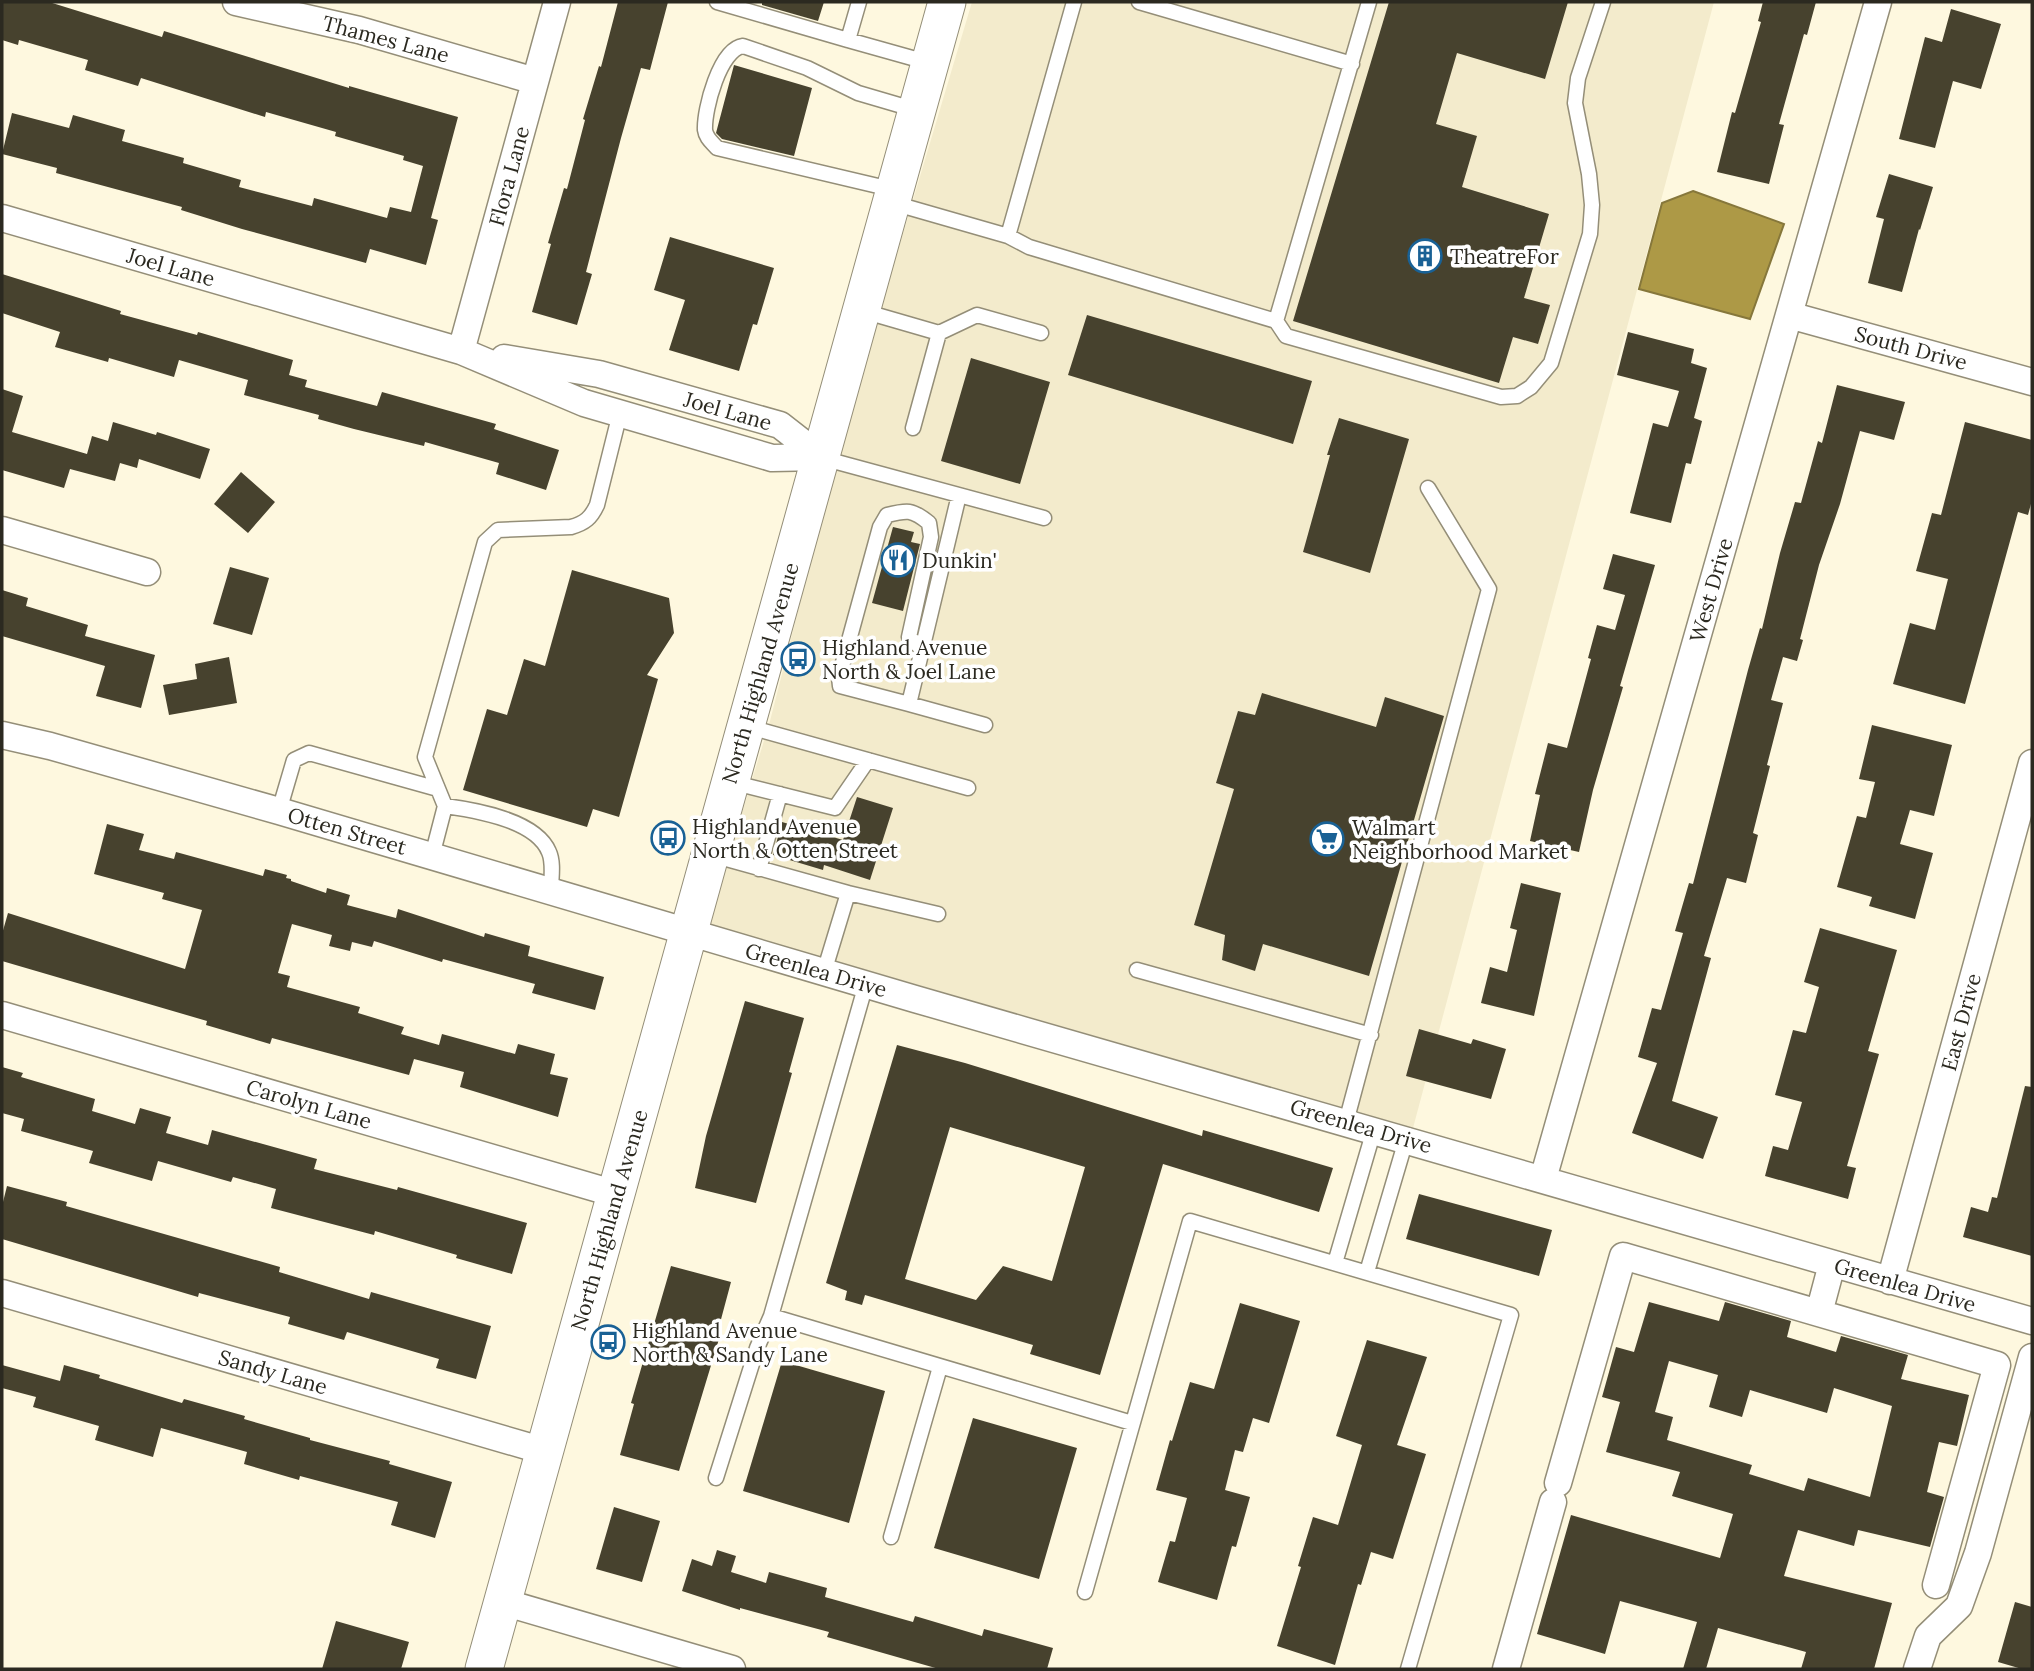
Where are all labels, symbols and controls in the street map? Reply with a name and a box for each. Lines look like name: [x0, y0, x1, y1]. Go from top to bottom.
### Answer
street label: Thames Lane: [320, 9, 452, 69]
street label: Flora Lane: [483, 123, 535, 229]
building icon: TheatreFor: [1406, 237, 1444, 275]
street label: Joel Lane: [123, 241, 218, 292]
place label: TheatreFor: [1450, 243, 1559, 270]
street label: South Drive: [1852, 320, 1970, 376]
street label: Joel Lane: [680, 385, 775, 436]
street label: West Drive: [1683, 535, 1739, 645]
restaurant icon: Dunkin': [879, 541, 917, 579]
place label: Dunkin': [922, 547, 997, 574]
street label: North Highland Avenue: [715, 559, 805, 787]
place label: Highland Avenue North & Joel Lane: [822, 634, 996, 685]
bus stop icon: Highland Avenue North & Joel Lane: [779, 640, 817, 678]
street label: Otten Street: [284, 801, 410, 861]
place label: Highland Avenue North & Otten Street: [692, 813, 899, 864]
place label: Walmart Neighborhood Market: [1352, 814, 1569, 865]
bus stop icon: Highland Avenue North & Otten Street: [649, 819, 687, 857]
supermarket icon: Walmart Neighborhood Market: [1308, 820, 1346, 858]
street label: Greenlea Drive: [742, 937, 890, 1003]
street label: East Drive: [1935, 970, 1987, 1074]
street label: Carolyn Lane: [243, 1073, 375, 1135]
street label: Greenlea Drive: [1287, 1093, 1435, 1159]
street label: North Highland Avenue: [564, 1106, 654, 1334]
street label: Greenlea Drive: [1831, 1252, 1979, 1318]
place label: Highland Avenue North & Sandy Lane: [632, 1317, 828, 1368]
bus stop icon: Highland Avenue North & Sandy Lane: [589, 1323, 627, 1361]
street label: Sandy Lane: [215, 1344, 331, 1400]

